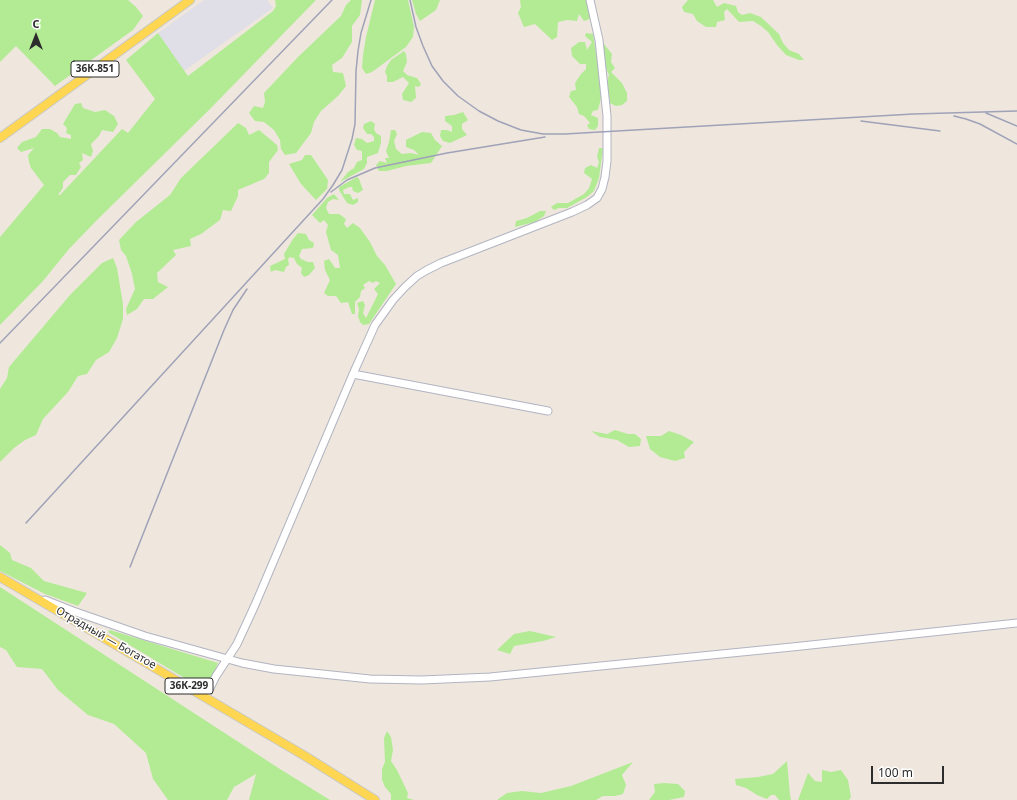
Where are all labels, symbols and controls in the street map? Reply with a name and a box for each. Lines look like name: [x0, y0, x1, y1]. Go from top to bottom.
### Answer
north arrow: [16, 16, 56, 56]
text: С: [32, 16, 40, 31]
road number: 36К-851: [71, 61, 119, 77]
street label: Отрадный — Богатое: [54, 604, 158, 672]
road number: 36К-299: [165, 678, 213, 694]
scale bar: [873, 758, 946, 784]
text: 100 m: [878, 764, 913, 781]

